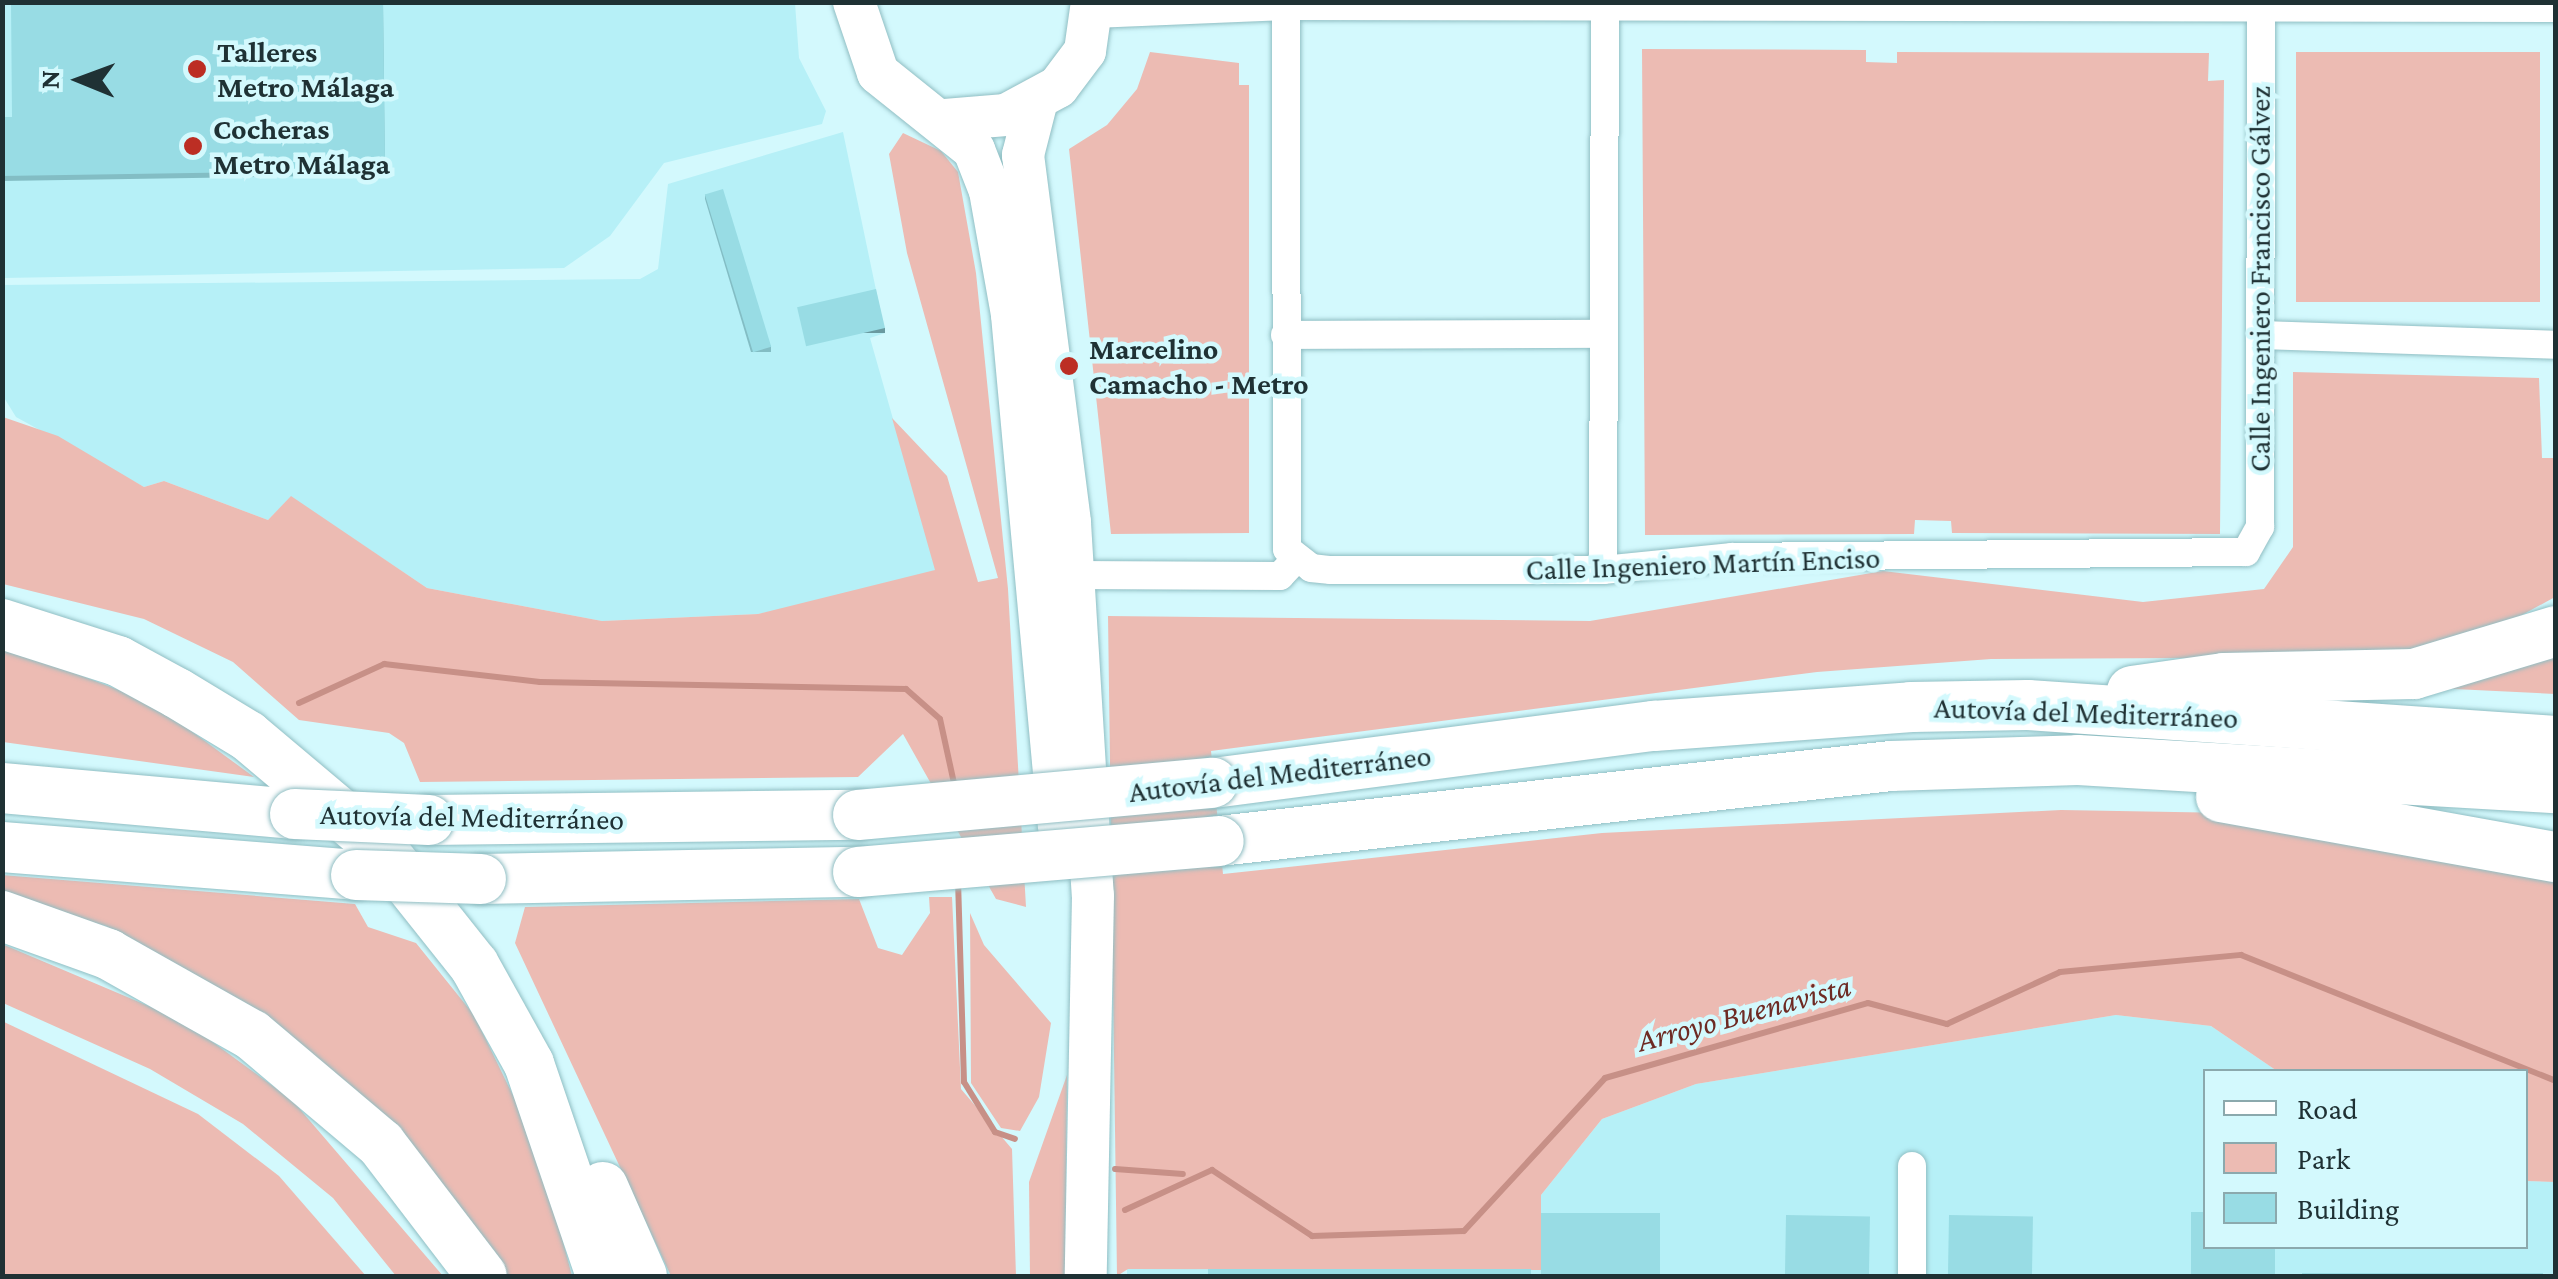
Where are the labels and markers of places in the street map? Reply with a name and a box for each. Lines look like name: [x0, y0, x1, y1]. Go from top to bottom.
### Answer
place label: Talleres Metro Málaga: [217, 34, 394, 104]
marker: Talleres Metro Málaga: [186, 58, 208, 80]
place label: Cocheras Metro Málaga: [213, 111, 390, 182]
marker: Cocheras Metro Málaga: [182, 135, 204, 157]
place label: Marcelino Camacho - Metro: [1089, 331, 1309, 402]
marker: Marcelino Camacho - Metro: [1058, 355, 1080, 377]

